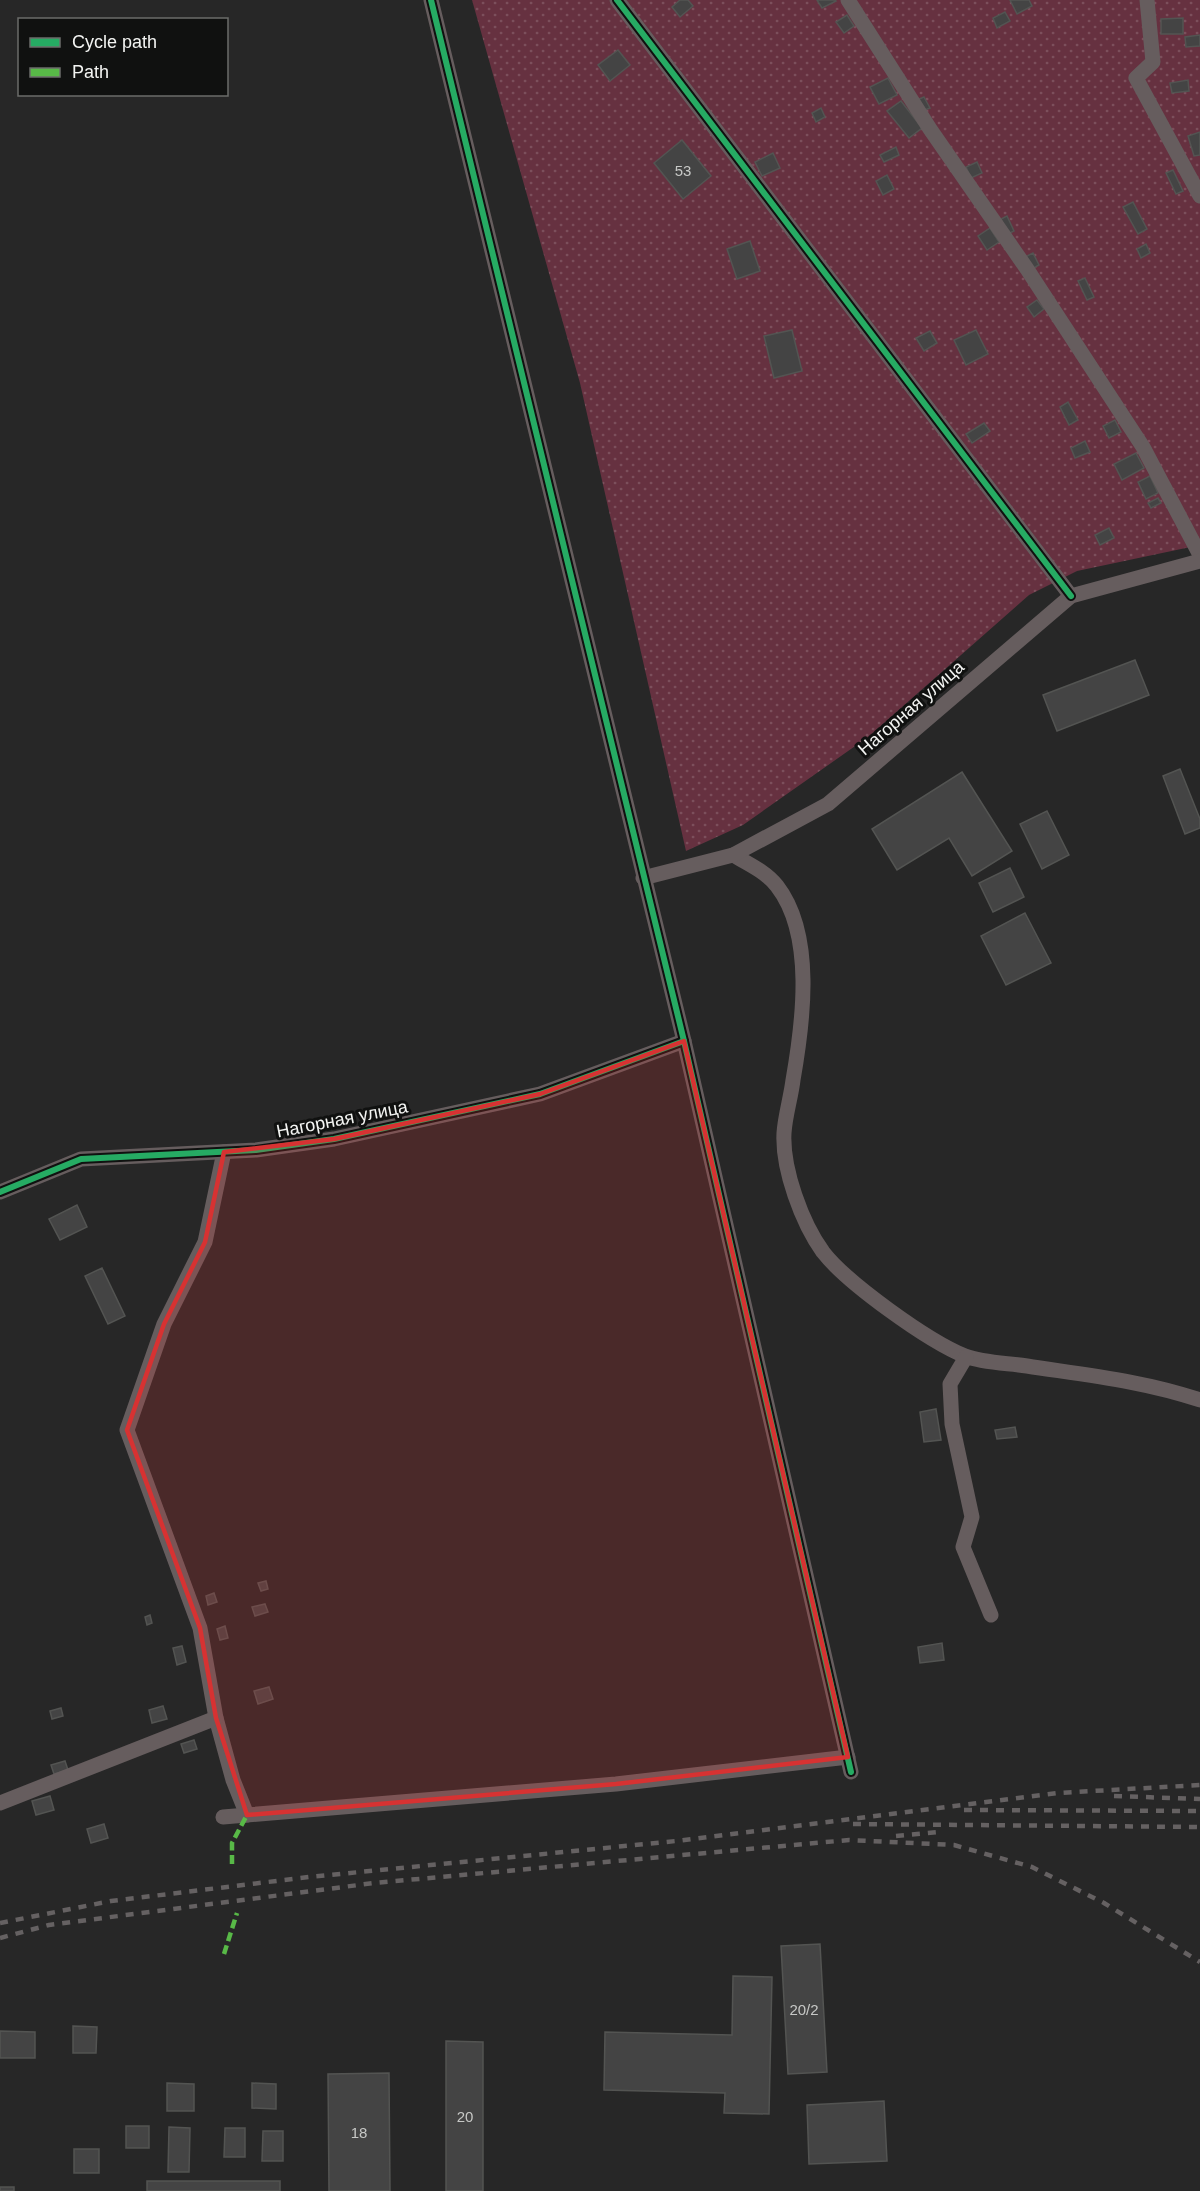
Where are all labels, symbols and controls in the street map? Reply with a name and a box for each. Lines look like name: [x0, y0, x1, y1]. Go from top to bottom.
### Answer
legend: [18, 18, 228, 96]
text: Cycle path: [72, 32, 157, 52]
text: Path: [72, 62, 109, 82]
house number: 53: [675, 162, 691, 179]
street label: Нагорная улица: [854, 656, 969, 759]
street label: Нагорная улица: [275, 1096, 410, 1142]
house number: 20/2: [789, 2001, 819, 2018]
house number: 20: [457, 2108, 473, 2125]
house number: 18: [351, 2124, 367, 2141]

